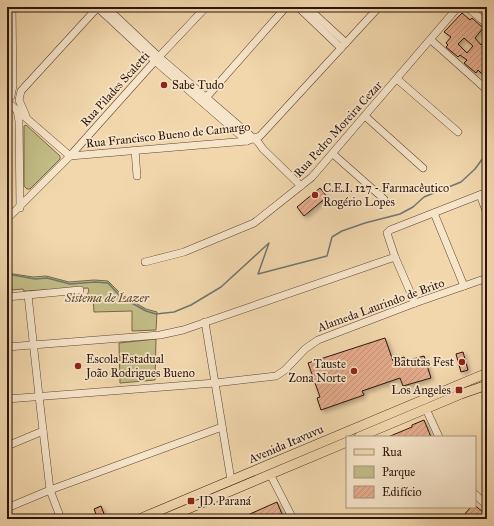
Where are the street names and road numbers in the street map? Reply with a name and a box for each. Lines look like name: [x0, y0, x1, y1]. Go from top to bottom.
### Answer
street label: Rua Pilades Scaletti: [78, 48, 153, 129]
street label: Rua Pedro Moreira Cezar: [291, 78, 385, 180]
street label: Rua Francisco Bueno de Camargo: [85, 119, 251, 152]
street label: Alameda Laurindo de Brito: [315, 275, 446, 335]
street label: Avenida Itavuvu: [245, 422, 326, 466]

